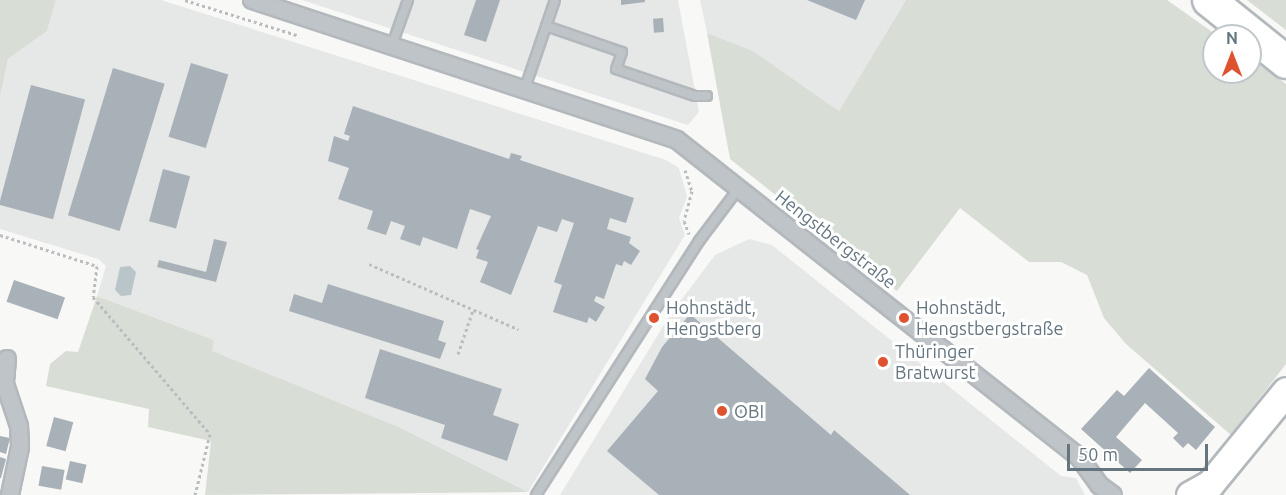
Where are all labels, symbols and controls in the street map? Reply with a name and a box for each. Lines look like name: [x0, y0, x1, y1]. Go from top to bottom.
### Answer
north arrow: [1202, 24, 1262, 84]
text: N: [1226, 29, 1238, 47]
street label: Hengstbergstraße: [771, 185, 901, 293]
place label: Hohnstädt, Hengstberg: [666, 297, 762, 340]
place label: Hohnstädt, Hengstbergstraße: [916, 297, 1063, 340]
marker: Hohnstädt, Hengstberg: [647, 311, 661, 325]
marker: Hohnstädt, Hengstbergstraße: [897, 311, 911, 325]
place label: Thüringer Bratwurst: [895, 341, 976, 384]
marker: Thüringer Bratwurst: [876, 355, 890, 369]
place label: OBI: [734, 400, 764, 422]
marker: OBI: [715, 404, 729, 418]
scale bar: [1070, 432, 1211, 470]
text: 50 m: [1078, 444, 1118, 464]

